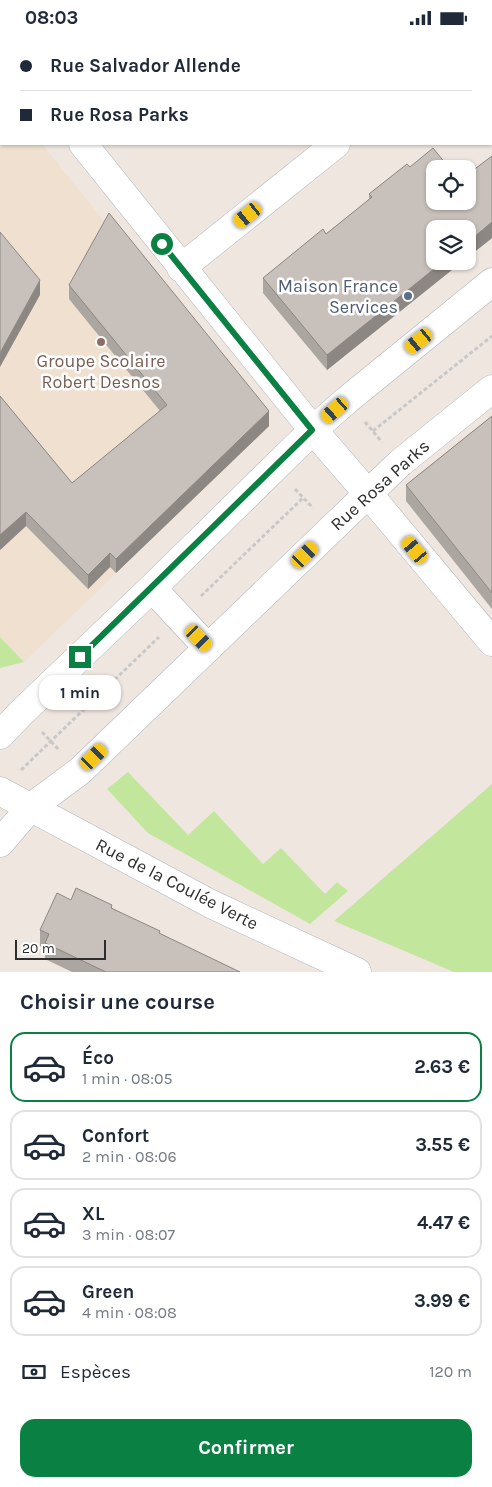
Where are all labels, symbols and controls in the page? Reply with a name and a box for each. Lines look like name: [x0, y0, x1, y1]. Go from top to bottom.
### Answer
text: 08:03: [25, 7, 78, 29]
text: Rue Salvador Allende: [50, 55, 241, 77]
text: Rue Rosa Parks: [50, 104, 189, 126]
map controls: [426, 160, 476, 270]
button: locate: [426, 160, 476, 210]
car: [231, 200, 264, 230]
button: layers: [426, 220, 476, 270]
route start: [151, 233, 173, 255]
place label: Maison France Services: [278, 275, 398, 318]
marker: Maison France Services: [402, 290, 414, 302]
car: [402, 326, 435, 356]
marker: Groupe Scolaire Robert Desnos: [95, 336, 107, 348]
place label: Groupe Scolaire Robert Desnos: [37, 350, 165, 393]
car: [318, 394, 351, 426]
street label: Rue Rosa Parks: [326, 435, 434, 535]
car: [399, 534, 430, 566]
car: [288, 539, 321, 571]
car: [183, 622, 214, 654]
route end: [69, 646, 91, 668]
callout: 1 min: [39, 675, 121, 709]
text: 1 min: [60, 683, 100, 702]
car: [77, 741, 110, 773]
street label: Rue de la Coulée Verte: [92, 833, 262, 935]
scale bar: [15, 937, 106, 960]
text: 20 m: [22, 940, 55, 957]
text: Choisir une course: [20, 989, 215, 1015]
icon: car: [22, 1045, 67, 1090]
text: Éco: [82, 1047, 114, 1069]
text: 2.63 €: [414, 1056, 470, 1078]
text: 1 min · 08:05: [82, 1069, 172, 1088]
icon: car: [22, 1123, 67, 1168]
text: Confort: [82, 1125, 149, 1147]
text: 3.55 €: [415, 1134, 470, 1156]
text: 2 min · 08:06: [82, 1147, 177, 1166]
icon: car: [22, 1201, 67, 1246]
text: XL: [82, 1203, 104, 1225]
text: 4.47 €: [417, 1212, 470, 1234]
text: 3 min · 08:07: [82, 1225, 175, 1244]
icon: car: [22, 1279, 67, 1324]
text: Green: [82, 1281, 134, 1303]
text: 3.99 €: [414, 1290, 470, 1312]
text: 4 min · 08:08: [82, 1303, 177, 1322]
icon: cash: [20, 1358, 48, 1386]
text: Espèces: [60, 1361, 131, 1383]
text: 120 m: [429, 1362, 472, 1381]
button: Confirmer: [20, 1419, 472, 1477]

